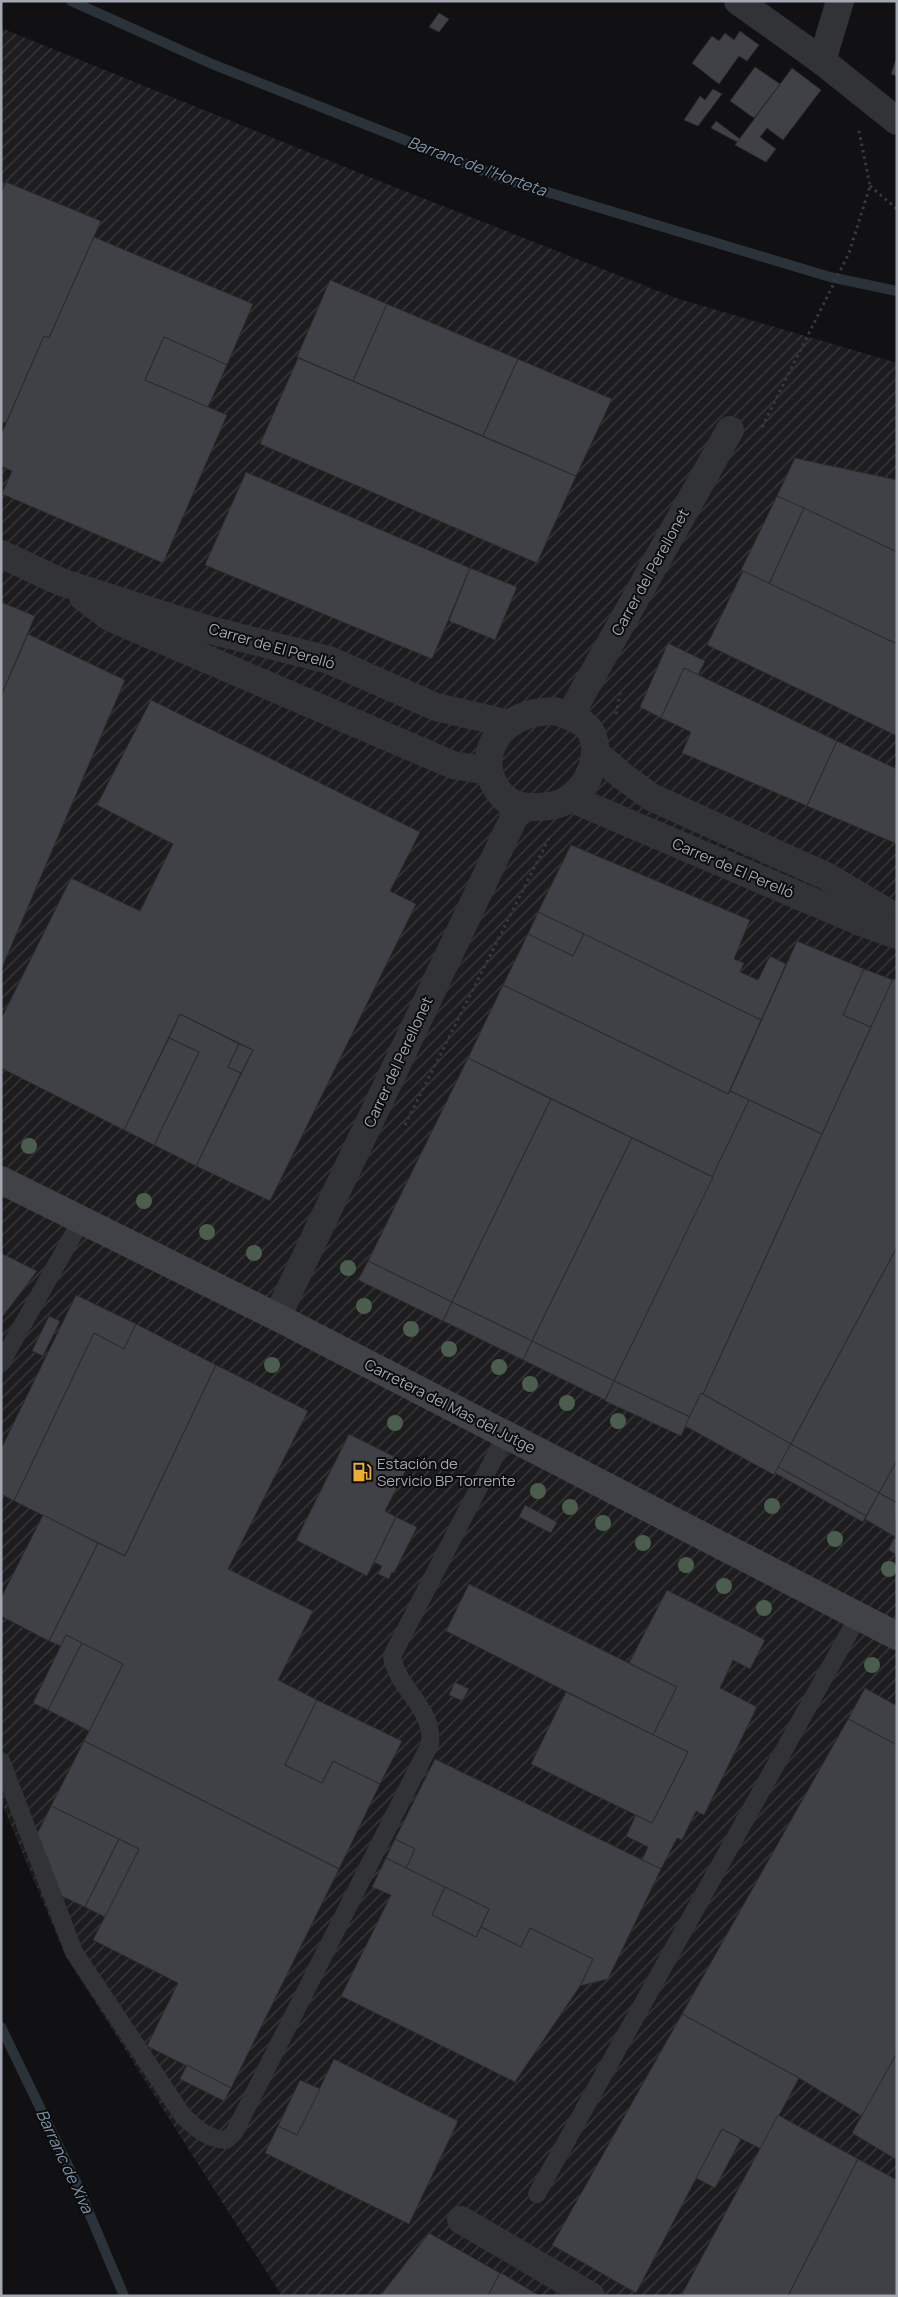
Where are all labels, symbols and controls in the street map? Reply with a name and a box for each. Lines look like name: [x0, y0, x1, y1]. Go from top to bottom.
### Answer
water label: Barranc de l'Horteta: [405, 131, 550, 202]
street label: Carrer del Perellonet: [606, 505, 694, 639]
street label: Carrer de El Perelló: [206, 618, 338, 674]
street label: Carrer de El Perelló: [669, 833, 797, 903]
street label: Carrer del Perellonet: [358, 993, 438, 1131]
street label: Carretera del Mas del Jutge: [361, 1354, 539, 1458]
place label: Estación de Servicio BP Torrente: [377, 1453, 516, 1491]
fuel station icon: Estación de Servicio BP Torrente: [351, 1461, 373, 1483]
water label: Barranc de Xiva: [31, 2105, 99, 2218]

